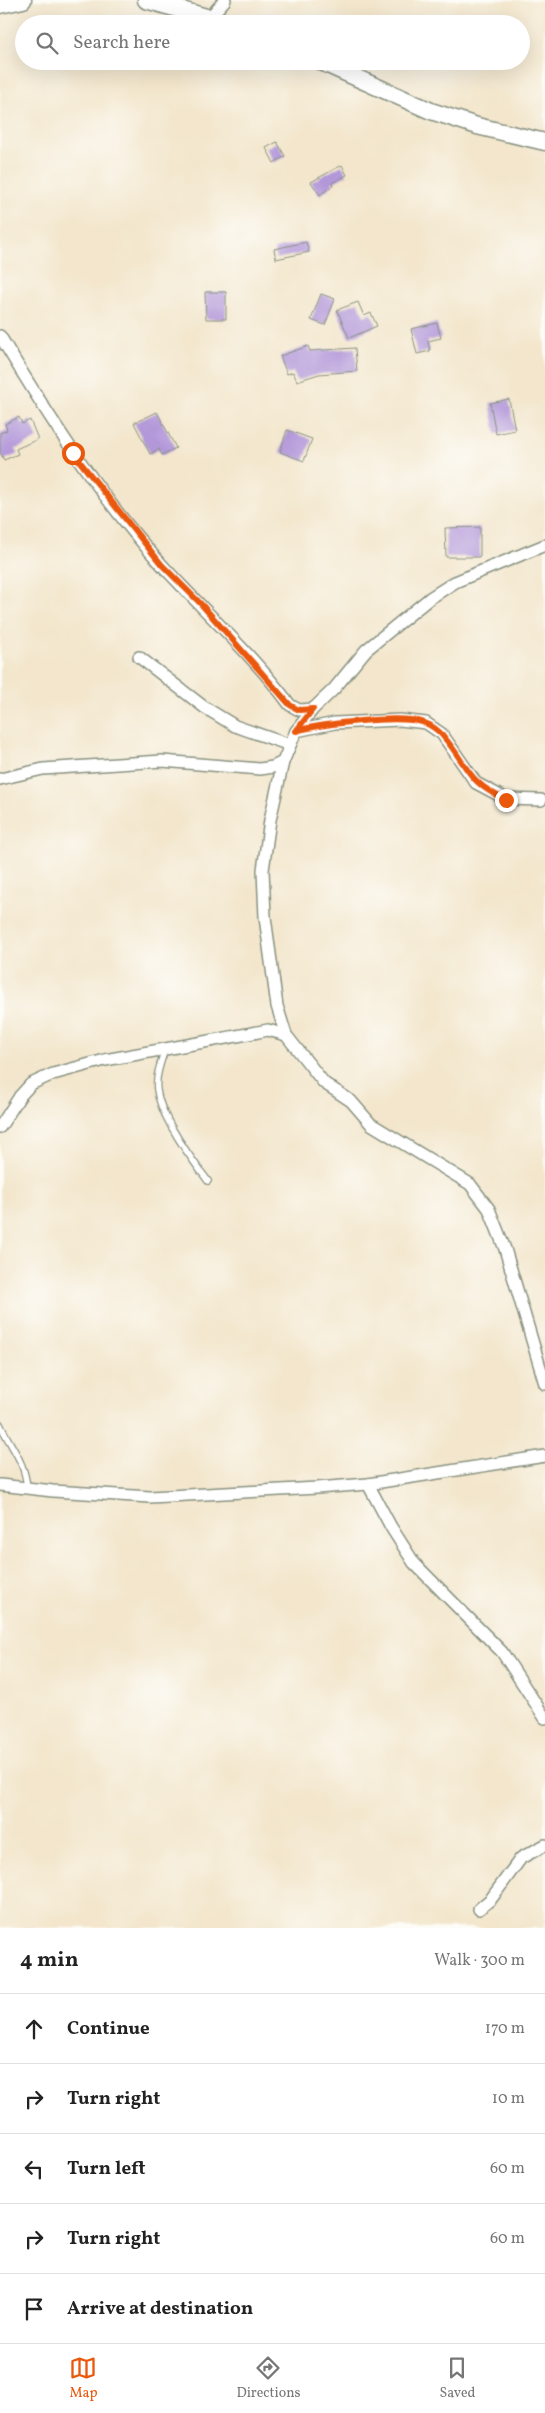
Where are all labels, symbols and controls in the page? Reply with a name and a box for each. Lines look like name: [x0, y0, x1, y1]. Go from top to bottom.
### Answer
search box: [15, 15, 530, 70]
icon: search: [33, 29, 61, 57]
text: Search here: [73, 30, 170, 56]
route start: [62, 442, 85, 465]
route end: [495, 789, 518, 812]
text: 4 min: [20, 1946, 79, 1975]
text: Walk · 300 m: [434, 1950, 525, 1972]
icon: ahead: [20, 2015, 48, 2043]
text: Continue: [67, 2016, 150, 2042]
text: 170 m: [485, 2018, 525, 2040]
icon: right: [20, 2085, 48, 2113]
text: Turn right: [67, 2086, 160, 2112]
text: 10 m: [492, 2088, 525, 2110]
icon: left: [20, 2155, 48, 2183]
text: Turn left: [67, 2156, 146, 2182]
text: 60 m: [490, 2158, 525, 2180]
icon: right: [20, 2225, 48, 2253]
text: Turn right: [67, 2226, 160, 2252]
text: 60 m: [490, 2228, 525, 2250]
icon: arrive: [20, 2295, 48, 2323]
text: Arrive at destination: [67, 2296, 253, 2322]
tab: Map: [69, 2354, 97, 2403]
tab: Directions: [236, 2354, 301, 2403]
tab: Saved: [439, 2354, 476, 2403]

